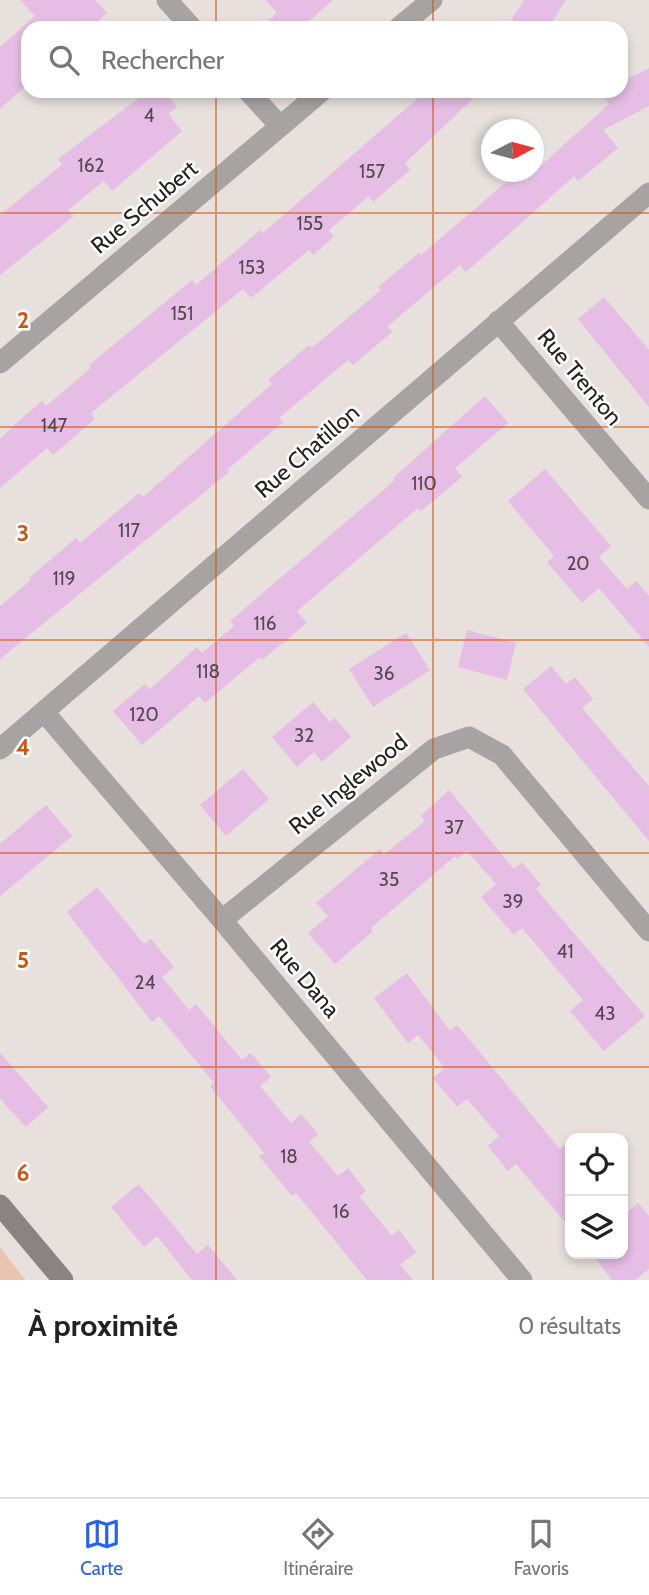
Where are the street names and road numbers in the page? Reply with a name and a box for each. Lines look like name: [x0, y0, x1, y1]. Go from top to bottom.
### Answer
street label: Rue Schubert: [85, 154, 203, 260]
street label: Rue Trenton: [532, 323, 628, 431]
street label: Rue Chatillon: [249, 398, 365, 504]
street label: Rue Inglewood: [283, 728, 413, 840]
street label: Rue Dana: [264, 933, 346, 1023]

